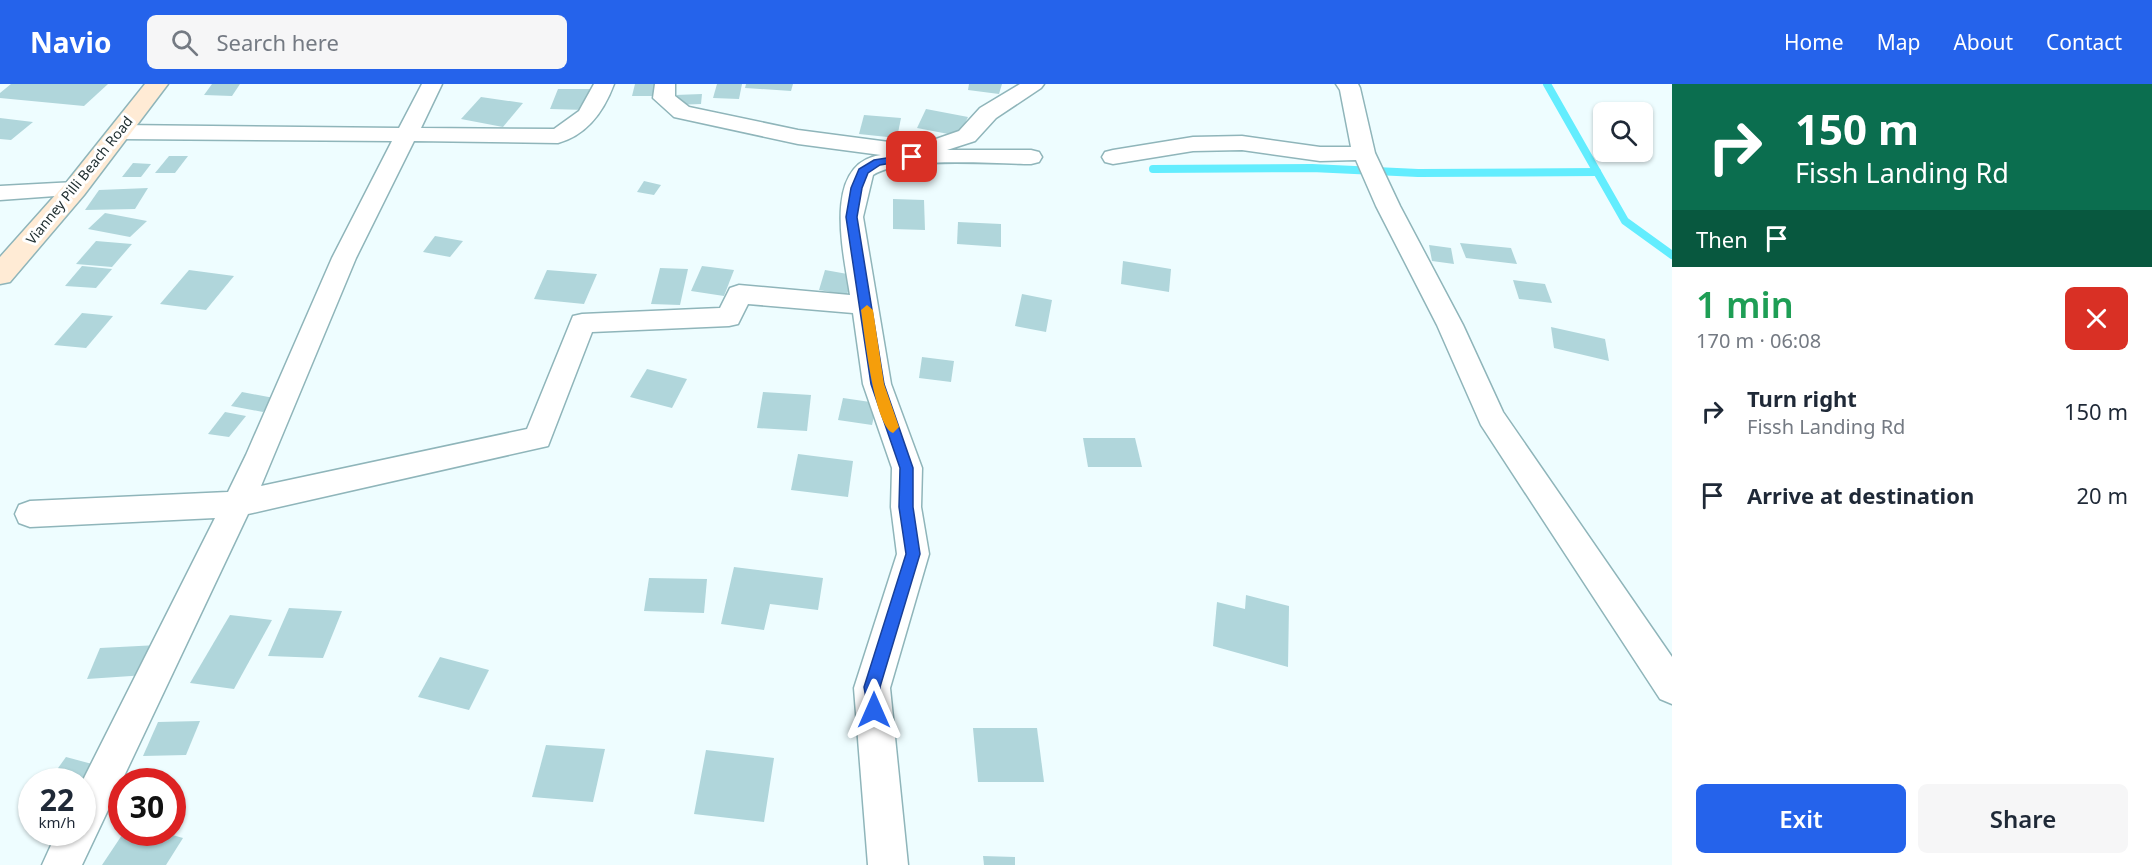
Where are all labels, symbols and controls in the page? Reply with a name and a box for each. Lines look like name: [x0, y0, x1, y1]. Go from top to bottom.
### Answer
search box: [147, 15, 567, 69]
text: Navio: [30, 23, 111, 61]
icon: search: [168, 26, 201, 59]
text: Search here: [216, 27, 339, 57]
text: Home: [1784, 28, 1844, 56]
text: Map: [1877, 28, 1920, 56]
text: About: [1953, 28, 2013, 56]
text: Contact: [2046, 28, 2122, 56]
text: 150 m: [1795, 100, 1919, 157]
map controls: [1593, 102, 1653, 162]
button: search: [1593, 102, 1653, 162]
icon: right: [1696, 108, 1774, 186]
street label: Vianney Pilli Beach Road: [21, 112, 137, 248]
pin: [886, 131, 937, 182]
icon: arrive: [895, 140, 928, 173]
text: Fissh Landing Rd: [1795, 154, 2009, 191]
icon: arrive: [1760, 222, 1793, 255]
text: Then: [1696, 224, 1748, 254]
text: 1 min: [1696, 280, 1794, 329]
button: close: [2065, 287, 2128, 350]
text: 170 m · 06:08: [1696, 327, 1821, 354]
text: Turn right: [1747, 383, 1857, 413]
icon: right: [1696, 395, 1729, 428]
text: 150 m: [2064, 396, 2128, 426]
text: Fissh Landing Rd: [1747, 413, 1905, 440]
icon: arrive: [1696, 479, 1729, 512]
text: Arrive at destination: [1747, 480, 1974, 510]
text: 20 m: [2077, 480, 2128, 510]
position arrow: [842, 678, 906, 742]
speed limit sign: 30: [108, 768, 186, 846]
text: 22: [40, 779, 74, 820]
button: Exit: [1696, 784, 1906, 853]
button: Share: [1918, 784, 2128, 853]
text: km/h: [39, 812, 75, 832]

